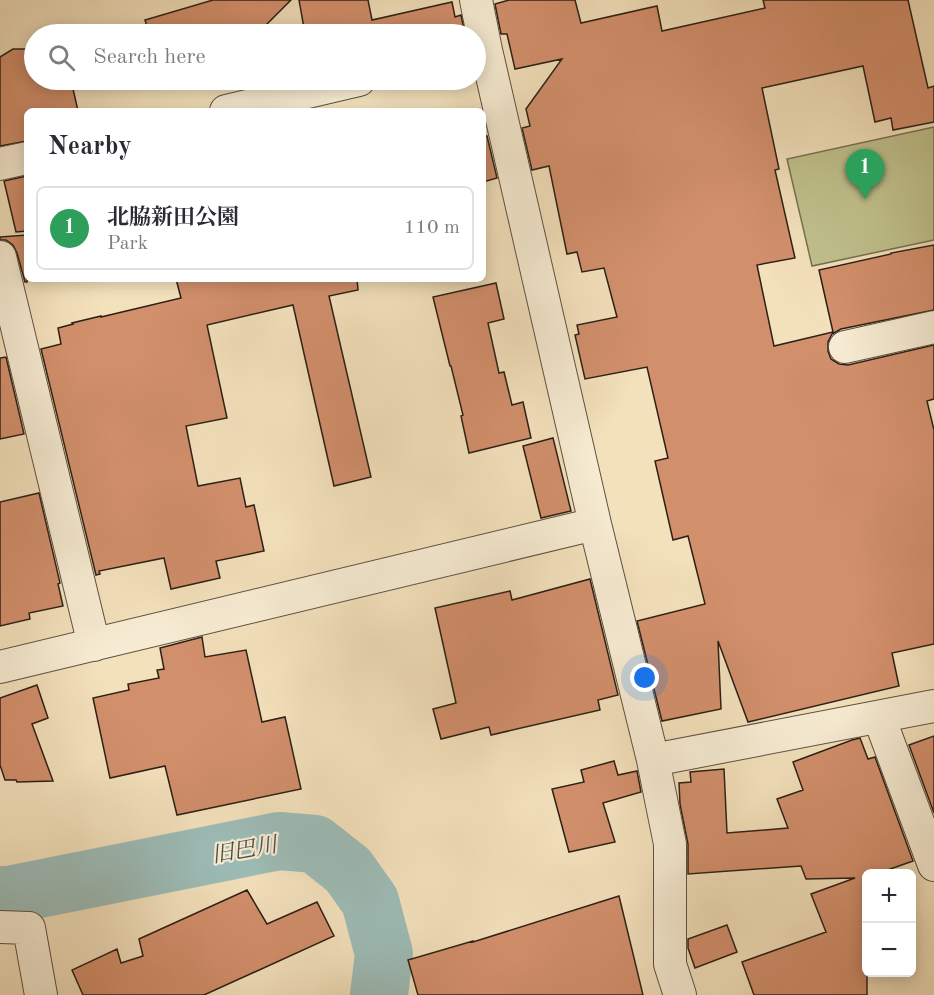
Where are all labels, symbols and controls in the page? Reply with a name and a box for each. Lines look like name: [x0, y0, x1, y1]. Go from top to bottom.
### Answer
search box: [24, 24, 486, 90]
icon: search: [45, 41, 78, 74]
text: Search here: [93, 46, 206, 68]
text: Nearby: [48, 134, 132, 160]
pin: 1: [846, 150, 884, 199]
text: 北脇新田公園: [107, 207, 239, 229]
text: 1: [64, 218, 75, 238]
text: 110 m: [404, 218, 460, 238]
text: Park: [107, 234, 148, 254]
your location: [630, 663, 659, 692]
water label: 旧巴川: [210, 833, 281, 868]
map controls: [862, 869, 916, 977]
button: +: [862, 869, 916, 923]
button: −: [862, 923, 916, 977]

